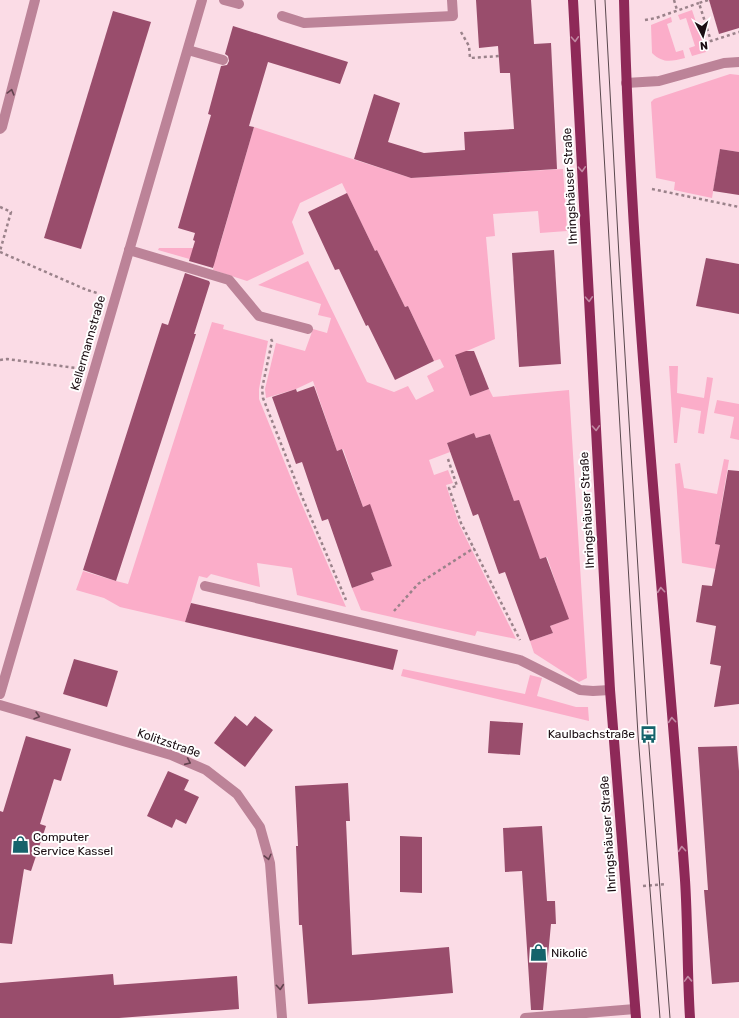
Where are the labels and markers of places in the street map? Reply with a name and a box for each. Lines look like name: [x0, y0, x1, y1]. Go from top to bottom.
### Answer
bus stop icon: Kaulbachstraße: [638, 724, 658, 744]
place label: Kaulbachstraße: [548, 727, 635, 741]
place label: Computer Service Kassel: [33, 830, 113, 858]
shop icon: Computer Service Kassel: [10, 834, 30, 854]
shop icon: Nikolić: [528, 943, 548, 963]
place label: Nikolić: [551, 946, 588, 960]

